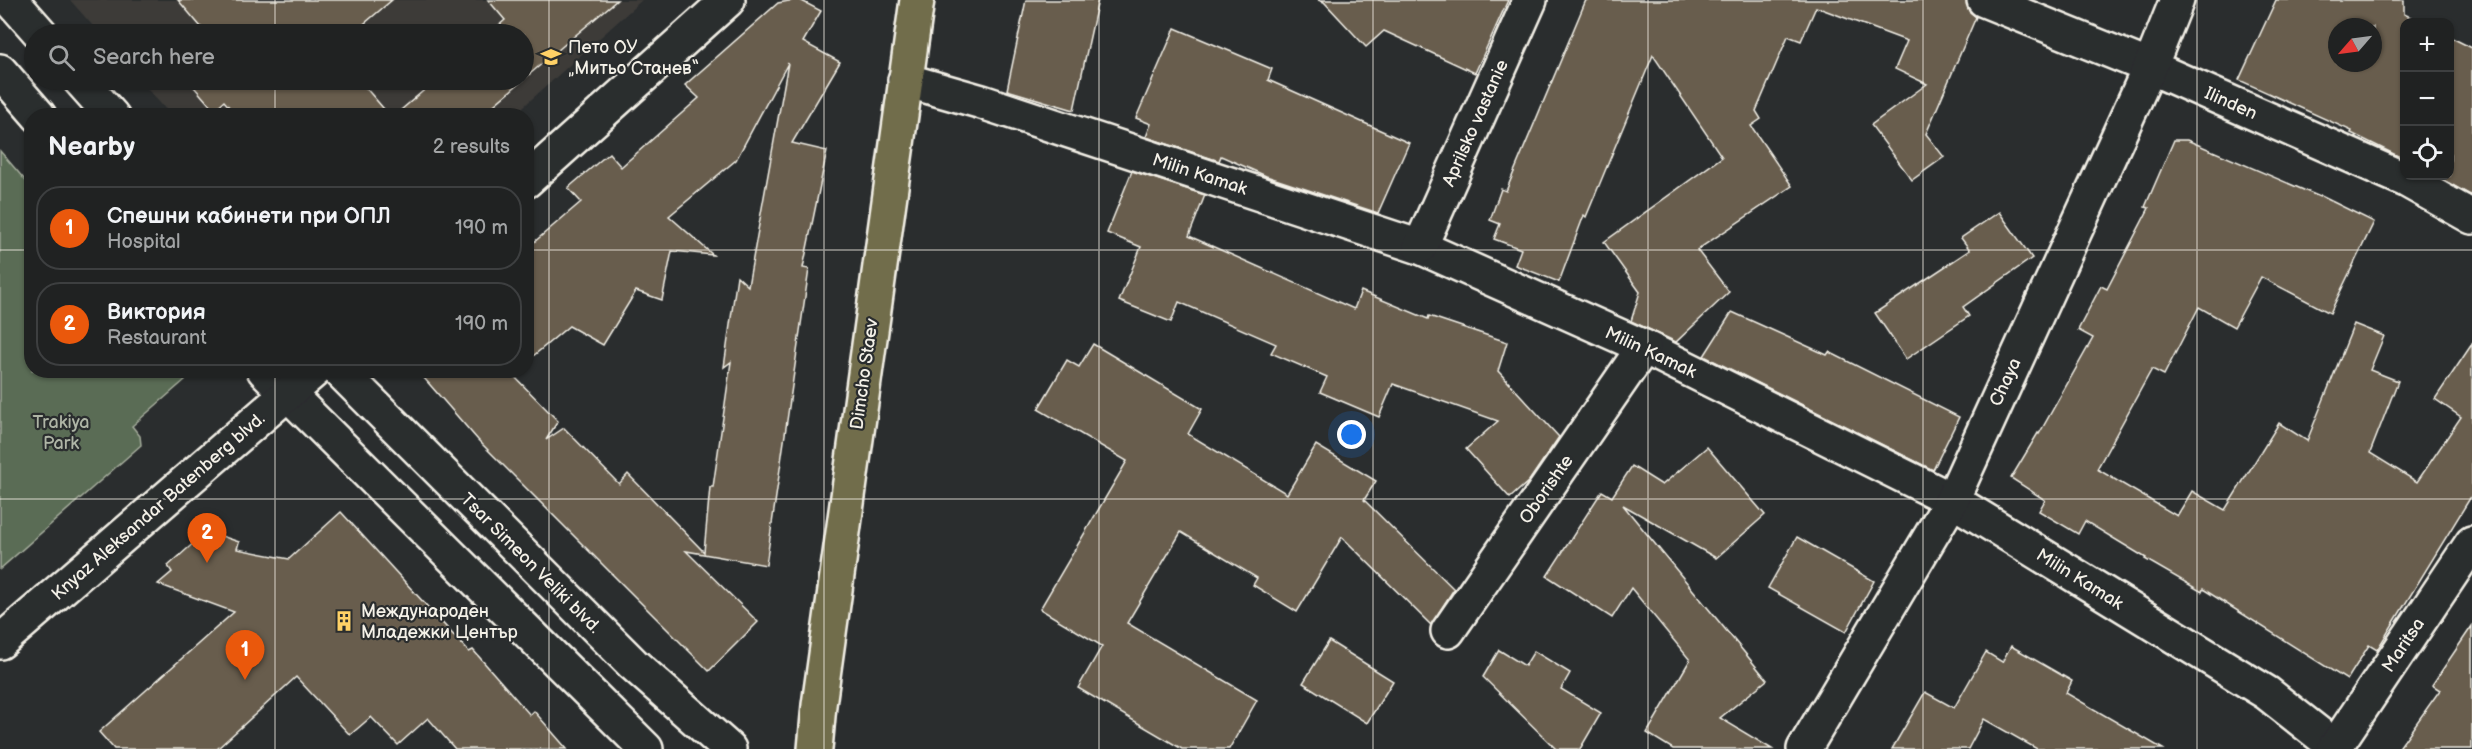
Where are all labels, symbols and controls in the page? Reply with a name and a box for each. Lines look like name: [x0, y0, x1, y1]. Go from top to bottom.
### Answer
north arrow: [2328, 18, 2382, 72]
map controls: [2400, 18, 2454, 180]
button: +: [2400, 18, 2454, 72]
search box: [24, 24, 534, 90]
place label: Пето ОУ „Митьо Станев“: [568, 37, 699, 79]
icon: search: [45, 41, 78, 74]
text: Search here: [93, 44, 215, 71]
school or university icon: Пето ОУ „Митьо Станев“: [539, 45, 563, 69]
street label: Aprilsko vastanie: [1438, 56, 1513, 190]
button: −: [2400, 72, 2454, 126]
street label: Ilinden: [2201, 83, 2260, 124]
button: locate: [2400, 126, 2454, 180]
text: Nearby: [48, 132, 135, 163]
text: 2 results: [433, 135, 510, 159]
street label: Milin Kamak: [1150, 149, 1250, 200]
text: Спешни кабинети при ОПЛ: [107, 203, 391, 230]
text: 1: [65, 216, 74, 240]
text: 190 m: [455, 216, 508, 240]
text: Hospital: [107, 230, 180, 254]
text: Виктория: [107, 299, 206, 326]
text: 2: [64, 312, 75, 336]
text: 190 m: [455, 312, 508, 336]
street label: Dimcho Staev: [846, 317, 883, 431]
street label: Milin Kamak: [1602, 322, 1700, 383]
text: Restaurant: [107, 326, 207, 350]
street label: Chaya: [1985, 355, 2026, 410]
street label: Knyaz Aleksandar Batenberg blvd.: [47, 408, 269, 605]
park label: Trakiya Park: [32, 412, 90, 454]
your location: [1337, 420, 1366, 449]
street label: Oborishte: [1515, 451, 1578, 528]
street label: Tsar Simeon Veliki blvd.: [456, 489, 605, 638]
pin: 2: [188, 514, 226, 563]
street label: Milin Kamak: [2032, 544, 2127, 615]
place label: Международен Младежки Център: [361, 601, 518, 643]
building icon: Международен Младежки Център: [332, 609, 356, 633]
street label: Maritsa: [2378, 614, 2429, 676]
pin: 1: [226, 630, 264, 680]

